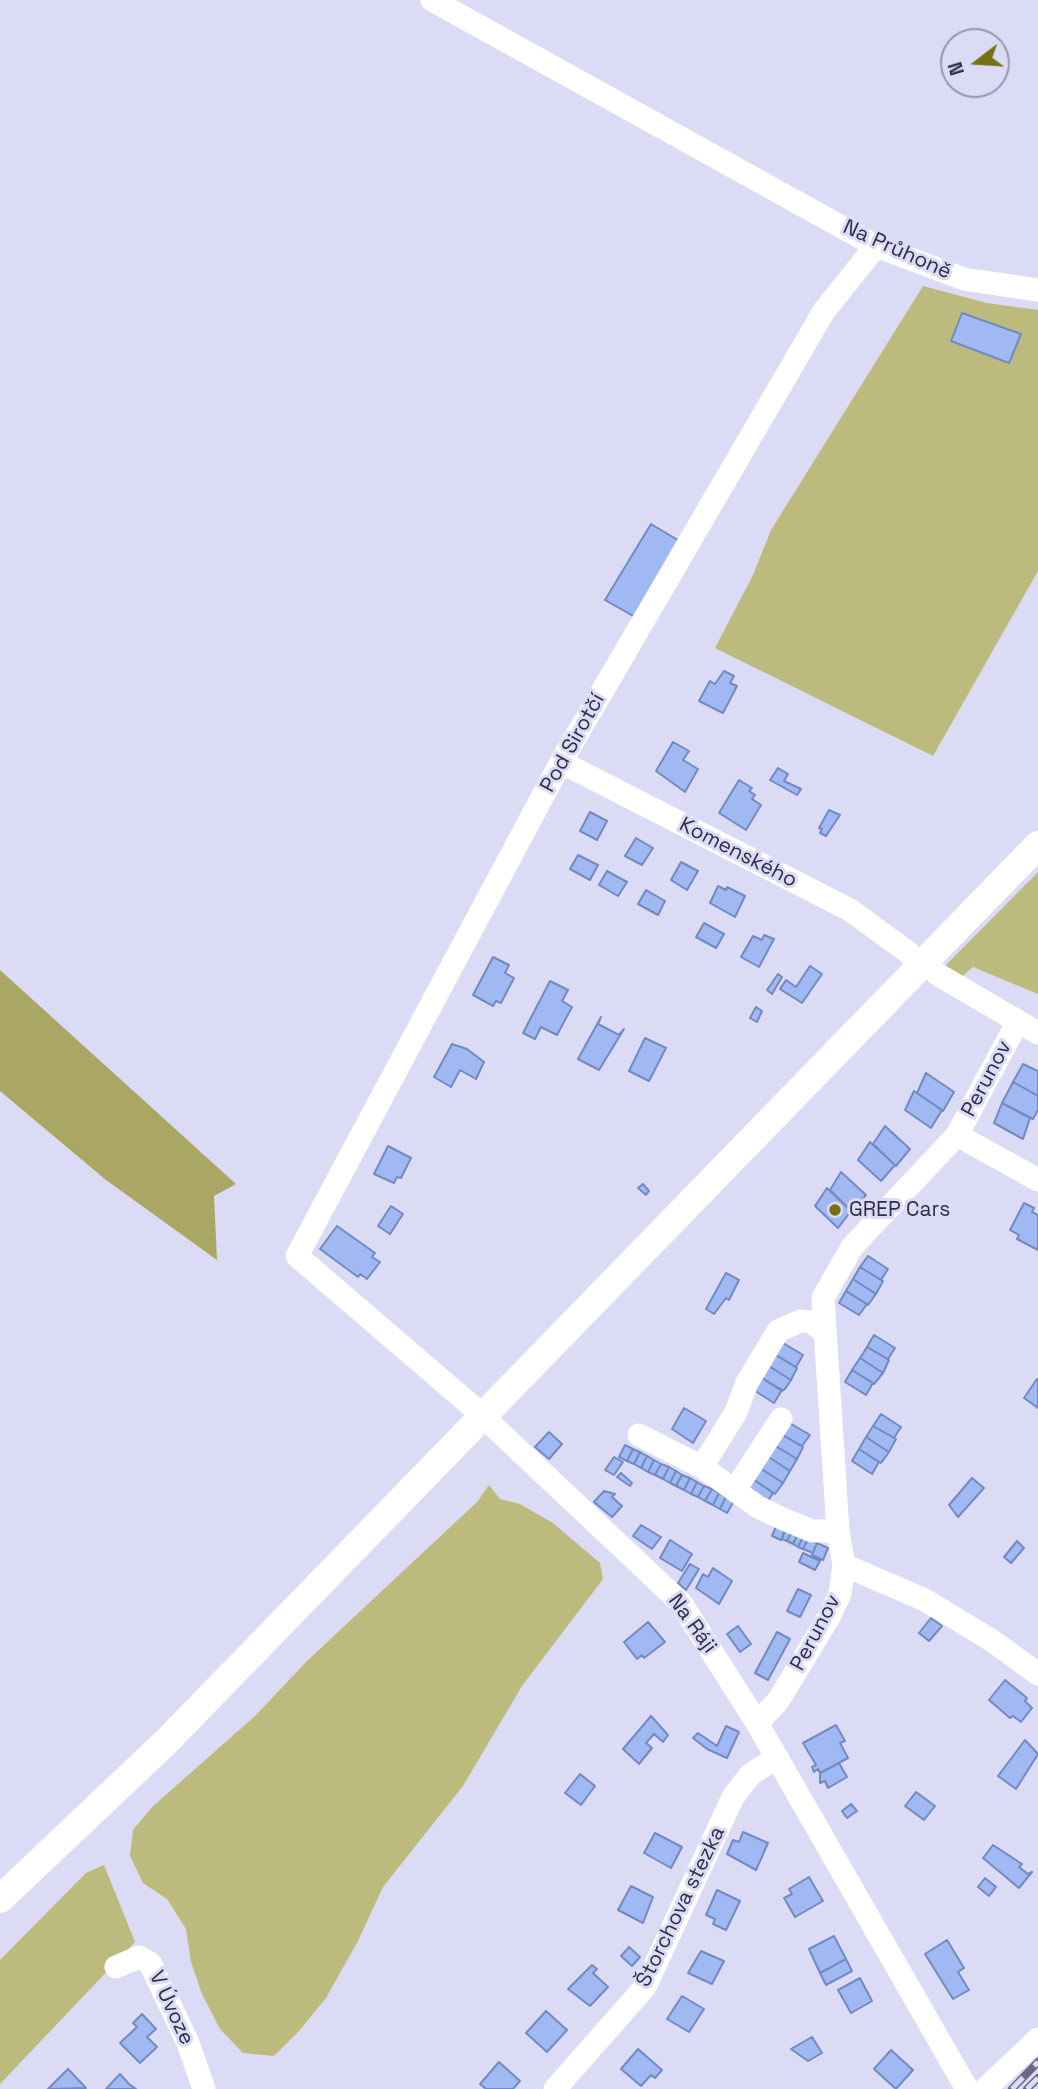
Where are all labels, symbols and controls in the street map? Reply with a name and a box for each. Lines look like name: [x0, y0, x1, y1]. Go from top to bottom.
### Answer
north arrow: [940, 28, 1010, 98]
text: N: [943, 59, 970, 78]
street label: Na Průhoně: [839, 215, 955, 285]
street label: Pod Sirotčí: [535, 689, 611, 797]
street label: Komenského: [675, 813, 801, 893]
street label: Perunov: [957, 1037, 1017, 1121]
place label: GREP Cars: [849, 1197, 950, 1223]
marker: GREP Cars: [827, 1202, 843, 1218]
street label: Na Ráji: [662, 1589, 722, 1659]
street label: Perunov: [786, 1591, 846, 1675]
street label: Štorchova stezka: [631, 1823, 731, 1991]
street label: V Úvoze: [143, 1967, 199, 2049]

